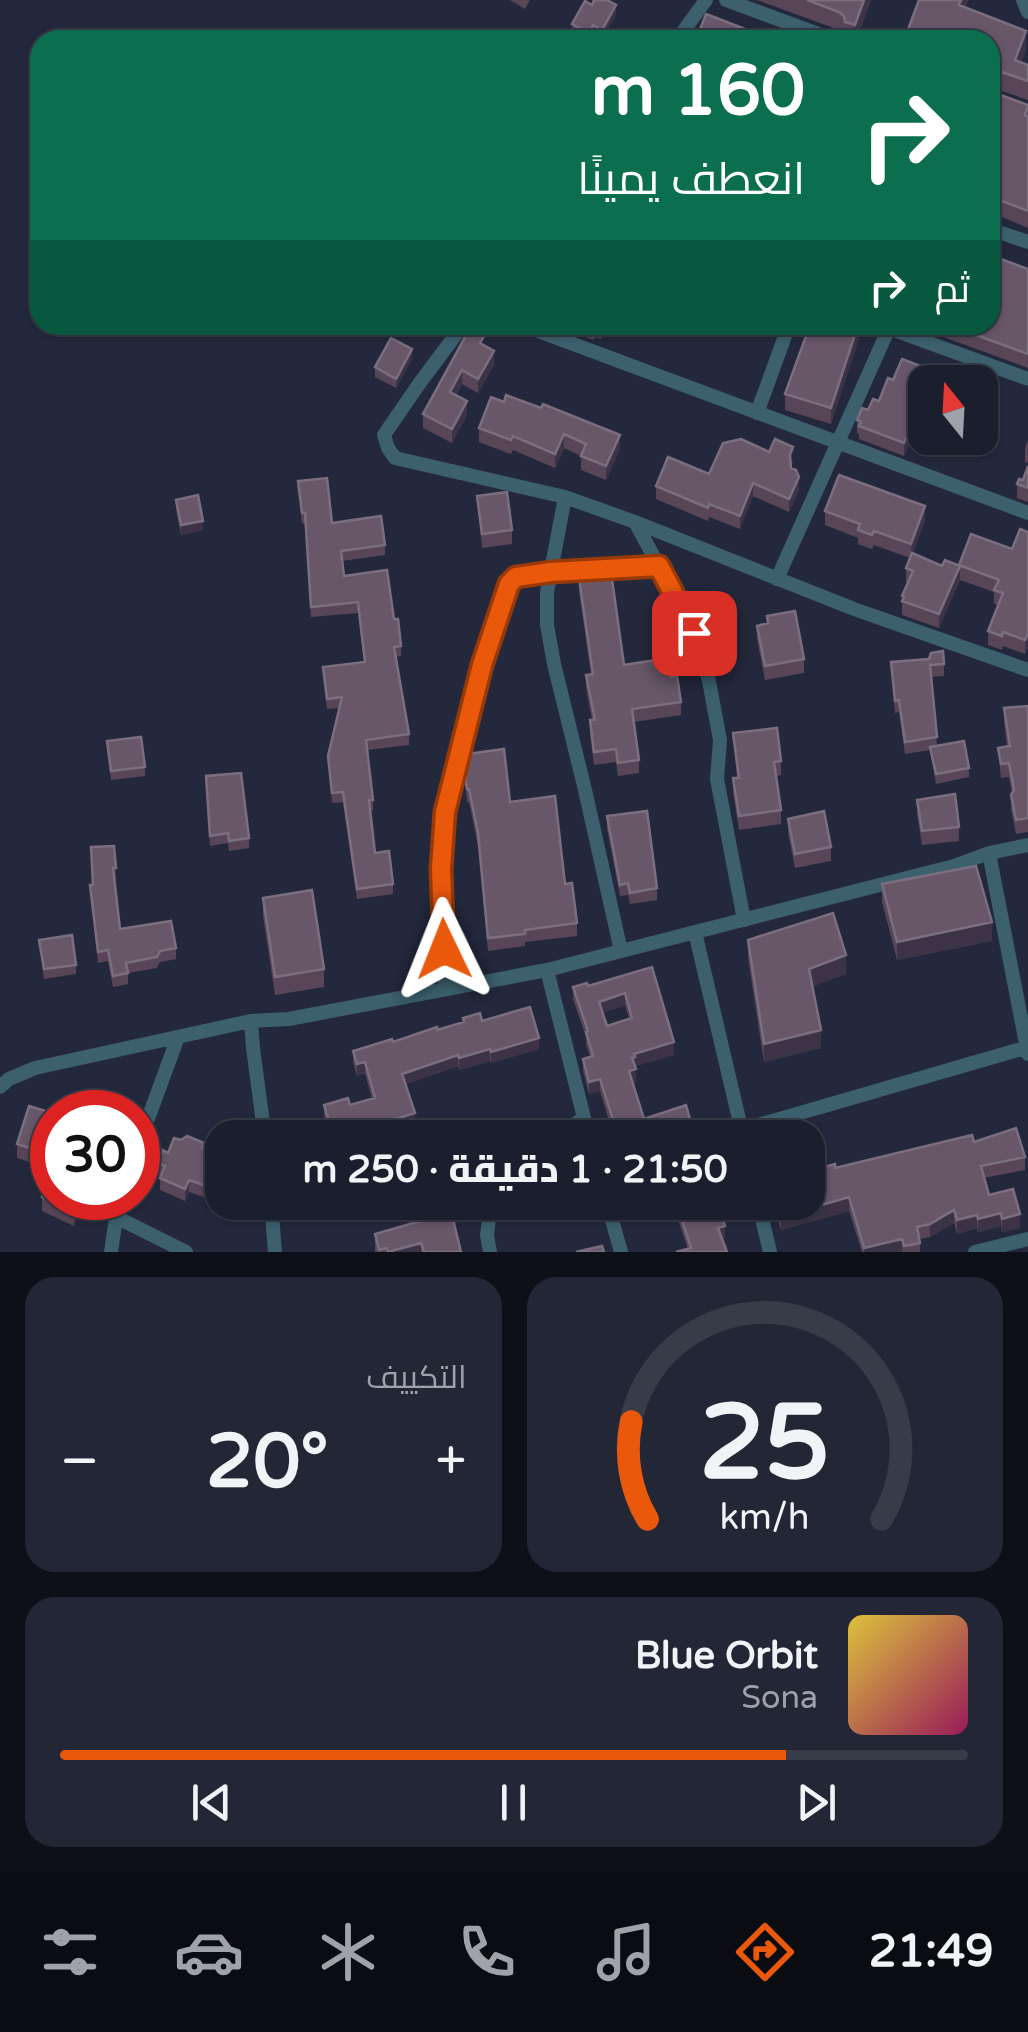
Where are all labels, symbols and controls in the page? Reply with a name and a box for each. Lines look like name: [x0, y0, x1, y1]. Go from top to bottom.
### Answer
text: 160 m: [591, 50, 805, 134]
icon: right: [840, 70, 970, 200]
text: انعطف يمينًا: [577, 153, 805, 207]
icon: right: [860, 260, 915, 315]
text: ثم: [935, 267, 970, 313]
north arrow: [908, 365, 998, 455]
map controls: [908, 365, 998, 455]
pin: [652, 591, 737, 676]
icon: arrive: [667, 606, 722, 661]
position arrow: [392, 897, 496, 1001]
speed limit sign: 30: [30, 1090, 160, 1220]
text: 21:50 · 1 دقيقة · 250 m: [302, 1147, 728, 1193]
text: التكييف: [366, 1359, 467, 1397]
text: 25: [699, 1382, 830, 1507]
text: 20°: [206, 1417, 329, 1507]
text: −: [60, 1429, 99, 1495]
text: +: [436, 1429, 467, 1495]
text: km/h: [720, 1496, 810, 1539]
text: Blue Orbit: [635, 1633, 818, 1679]
text: Sona: [741, 1679, 818, 1717]
icon: previous: [184, 1775, 239, 1830]
icon: pause: [486, 1775, 541, 1830]
icon: next: [789, 1775, 844, 1830]
icon: filters: [35, 1917, 105, 1987]
icon: car: [174, 1917, 244, 1987]
icon: climate: [313, 1917, 383, 1987]
icon: phone: [452, 1917, 522, 1987]
icon: music: [591, 1917, 661, 1987]
icon: directions: [730, 1917, 800, 1987]
text: 21:49: [869, 1925, 993, 1979]

